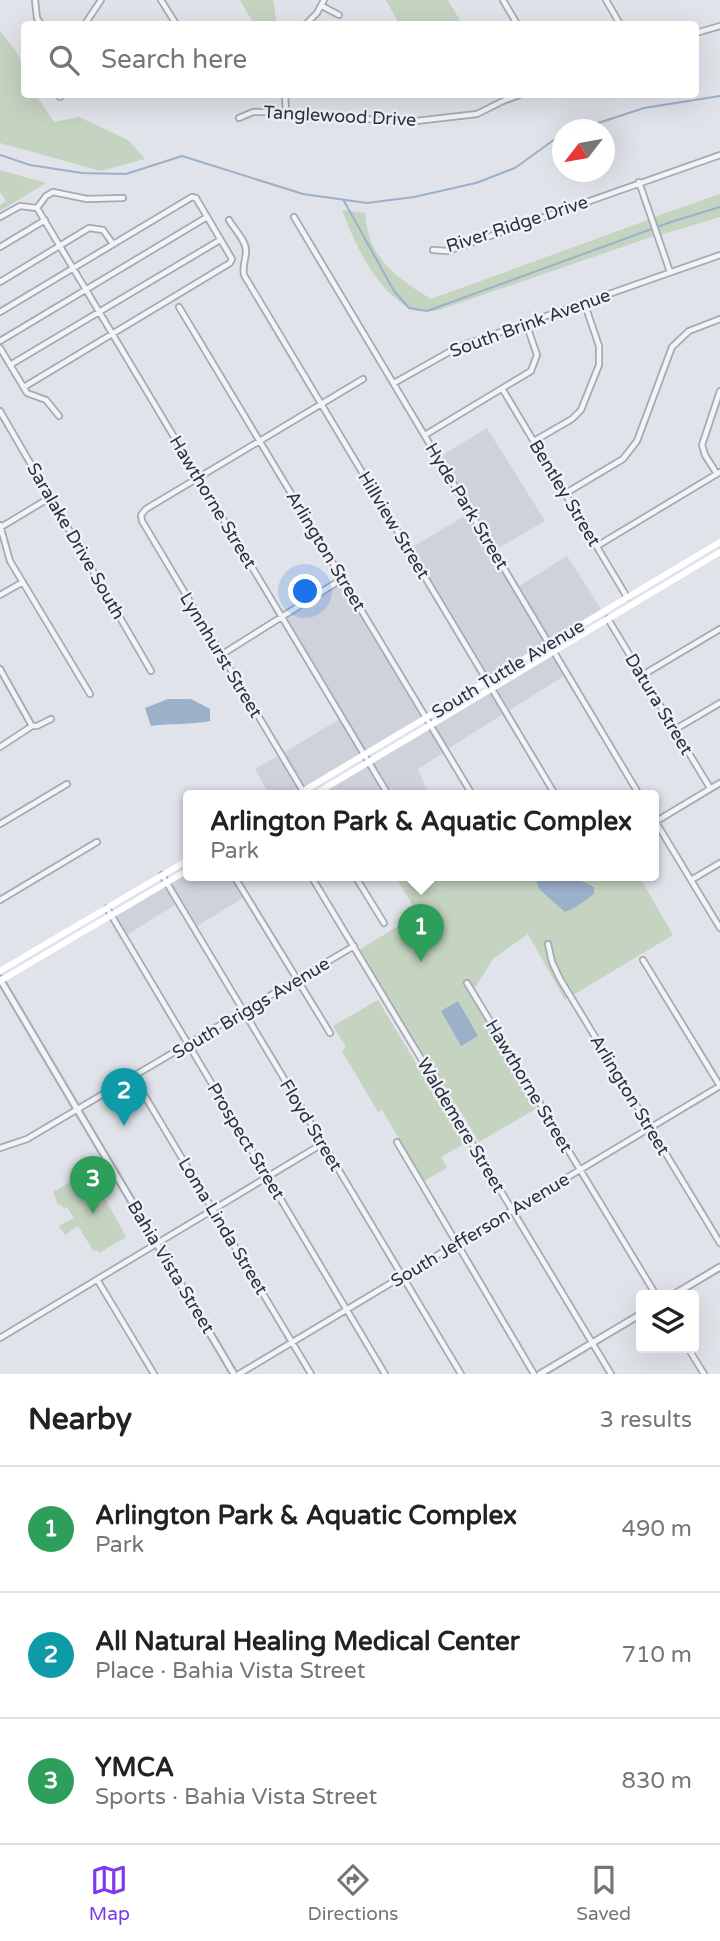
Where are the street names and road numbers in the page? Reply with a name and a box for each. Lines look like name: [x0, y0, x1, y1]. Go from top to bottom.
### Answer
street label: Tanglewood Drive: [263, 101, 417, 131]
street label: River Ridge Drive: [443, 191, 591, 257]
street label: South Brink Avenue: [447, 284, 613, 362]
street label: Hawthorne Street: [165, 432, 261, 573]
street label: Bentley Street: [525, 436, 606, 550]
street label: Hyde Park Street: [421, 439, 514, 573]
street label: Saralake Drive South: [22, 459, 130, 623]
street label: Hillview Street: [353, 467, 435, 583]
street label: Arlington Street: [281, 487, 371, 615]
street label: Lynnhurst Street: [175, 588, 267, 722]
street label: South Tuttle Avenue: [428, 615, 588, 723]
street label: Datura Street: [620, 649, 698, 759]
street label: South Briggs Avenue: [168, 952, 334, 1064]
street label: Hawthorne Street: [481, 1016, 577, 1157]
street label: Arlington Street: [585, 1031, 675, 1159]
street label: Waldemere Street: [412, 1054, 510, 1196]
street label: Floyd Street: [275, 1075, 347, 1175]
street label: Prospect Street: [202, 1079, 290, 1203]
street label: Loma Linda Street: [173, 1153, 273, 1299]
street label: South Jefferson Avenue: [387, 1168, 573, 1292]
street label: Bahia Vista Street: [123, 1196, 219, 1338]

